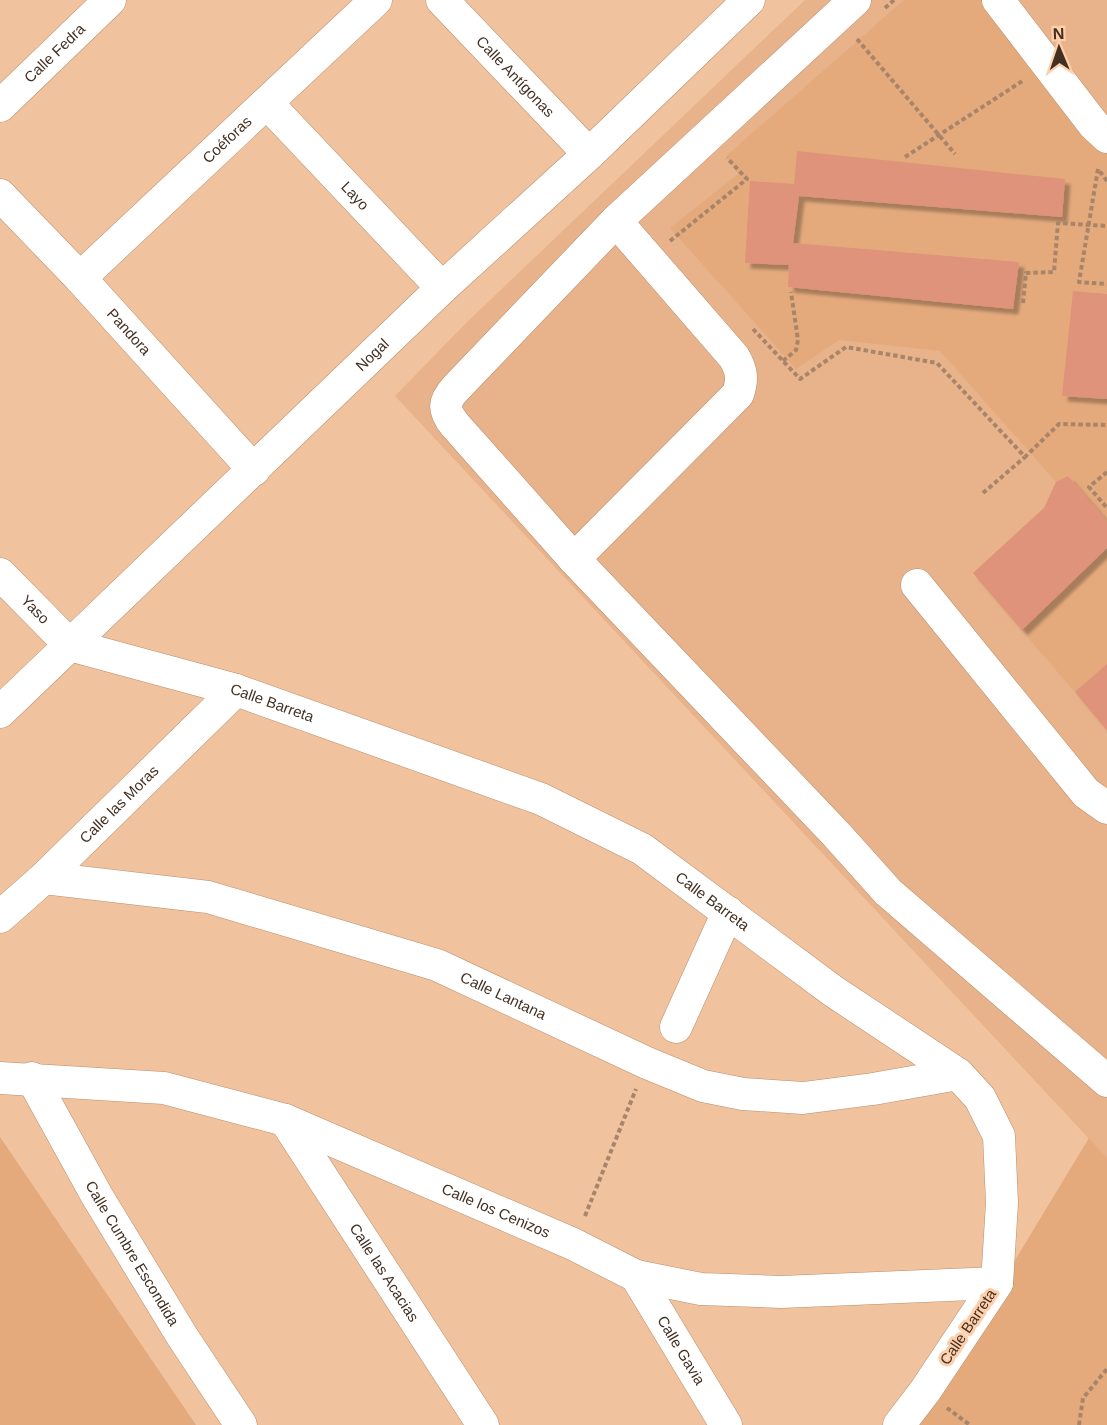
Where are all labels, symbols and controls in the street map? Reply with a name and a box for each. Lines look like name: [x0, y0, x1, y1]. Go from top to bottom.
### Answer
north arrow: [1029, 18, 1089, 78]
street label: Calle Fedra: [21, 19, 89, 86]
text: N: [1052, 25, 1065, 42]
street label: Calle Antígonas: [473, 32, 558, 120]
street label: Coéforas: [199, 112, 255, 166]
street label: Layo: [338, 178, 373, 213]
street label: Pandora: [104, 305, 155, 359]
street label: Nogal: [352, 335, 392, 374]
street label: Yaso: [18, 592, 53, 627]
street label: Calle Barreta: [229, 680, 317, 725]
street label: Calle las Moras: [76, 762, 162, 846]
street label: Calle Barreta: [672, 868, 753, 934]
street label: Calle Lantana: [458, 968, 550, 1023]
street label: Calle Cumbre Escondida: [82, 1178, 183, 1329]
street label: Calle los Cenizos: [439, 1180, 553, 1241]
street label: Calle las Acacias: [346, 1220, 423, 1325]
street label: Calle Barreta: [936, 1285, 999, 1368]
street label: Calle Gavia: [654, 1313, 709, 1388]

